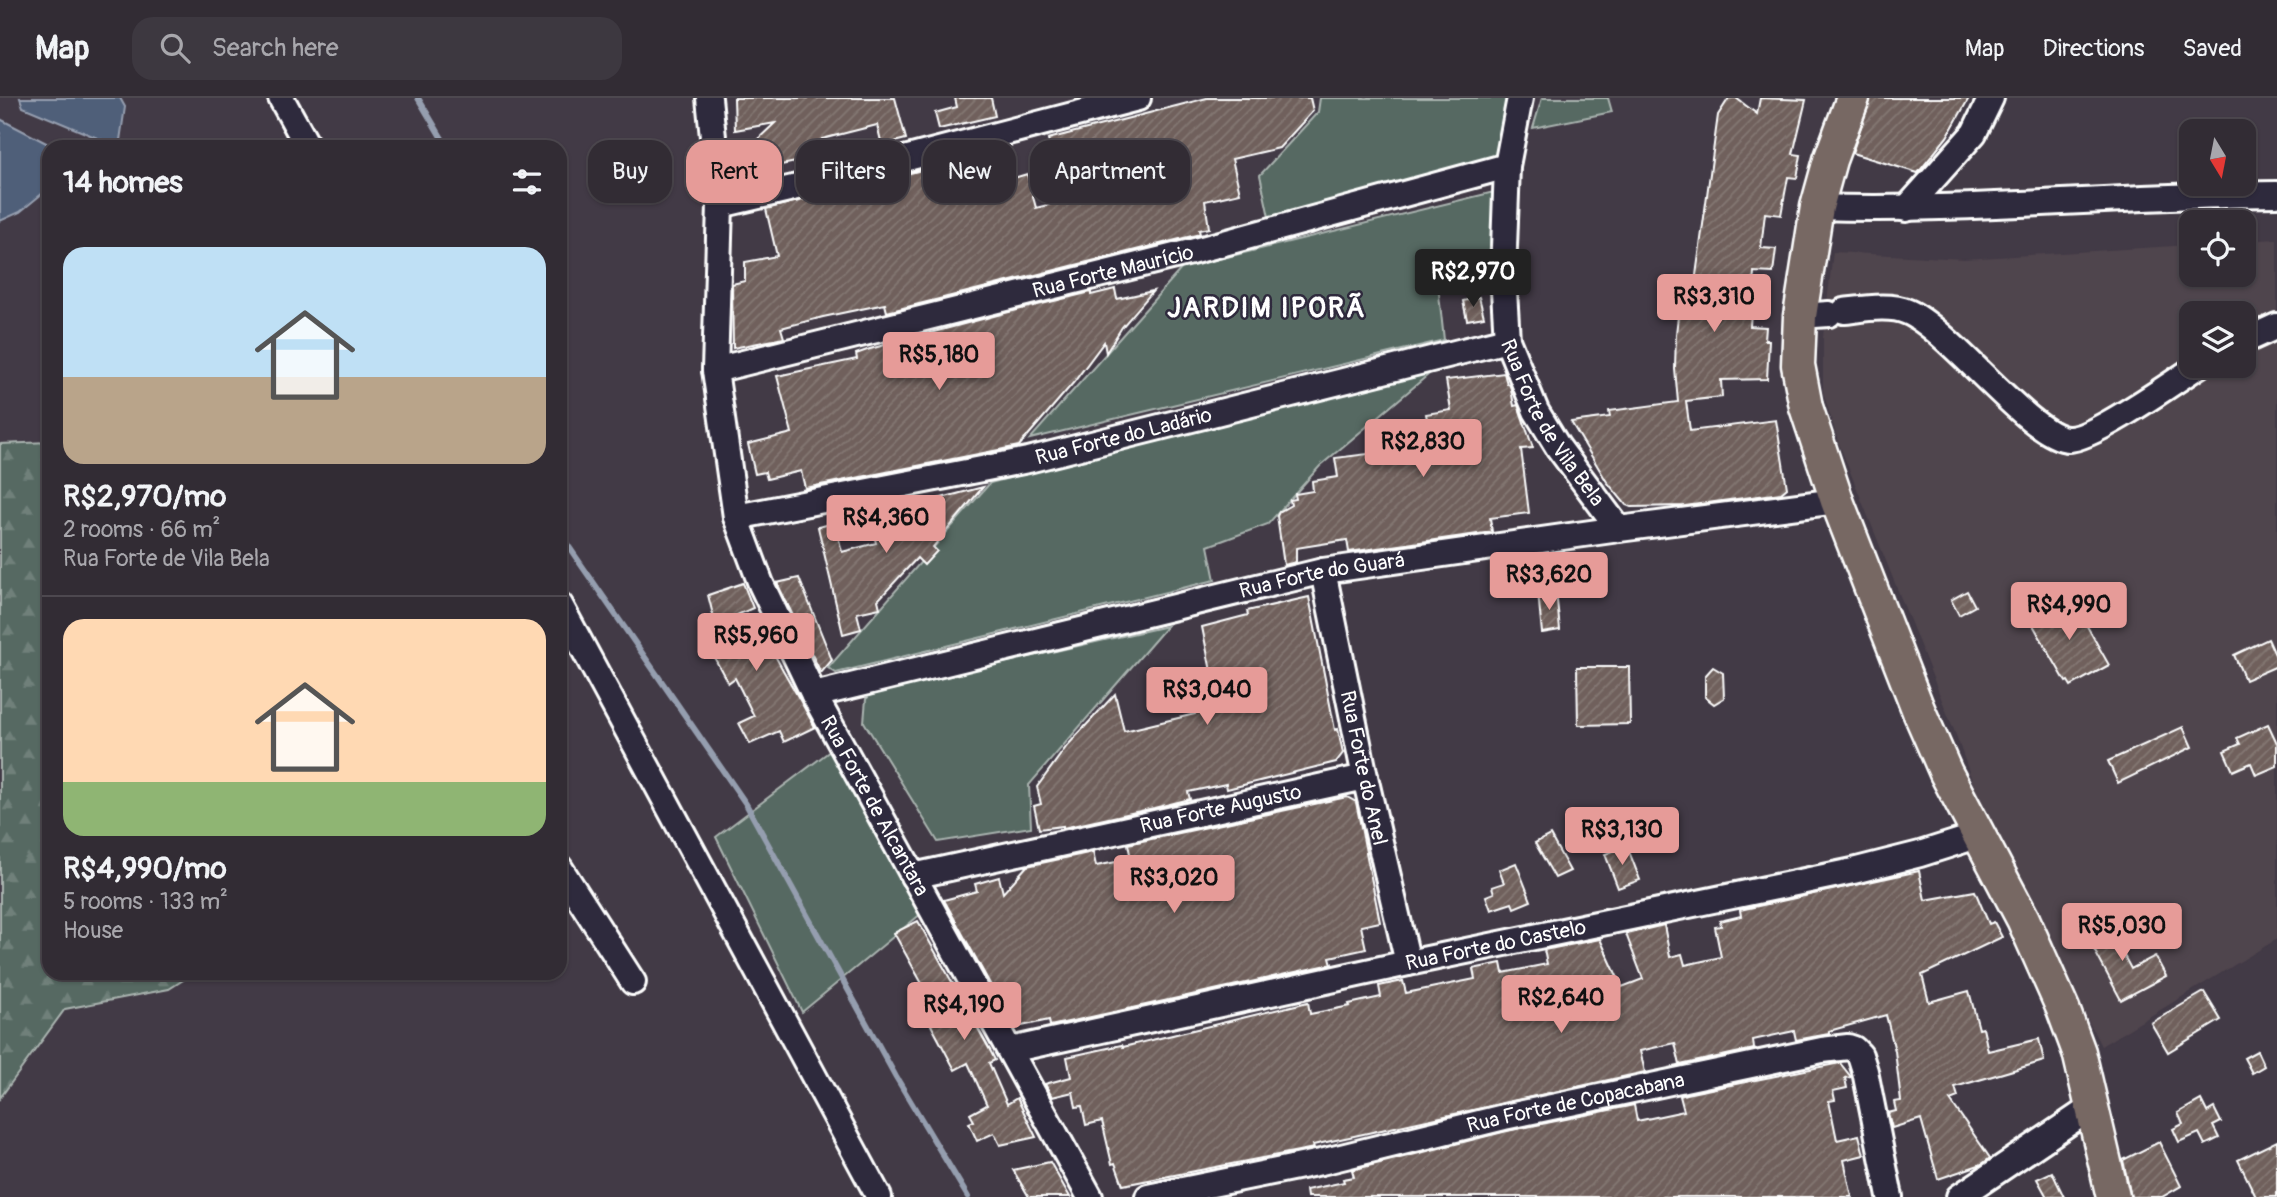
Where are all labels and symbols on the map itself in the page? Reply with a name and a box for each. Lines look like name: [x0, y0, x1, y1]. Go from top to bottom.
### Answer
north arrow: [2179, 119, 2256, 196]
street label: Rua Forte Maurício: [1030, 239, 1196, 305]
pin: R$2,970: [1408, 250, 1538, 309]
pin: R$3,310: [1649, 274, 1779, 334]
district label: JARDIM IPORÃ: [1167, 291, 1367, 326]
pin: R$5,180: [874, 332, 1004, 392]
street label: Rua Forte de Vila Bela: [1494, 335, 1610, 512]
street label: Rua Forte do Ladário: [1033, 401, 1215, 472]
pin: R$2,830: [1358, 420, 1488, 479]
pin: R$4,360: [821, 496, 951, 555]
street label: Rua Forte do Guará: [1236, 547, 1406, 605]
pin: R$3,620: [1484, 552, 1614, 612]
pin: R$4,990: [2004, 582, 2134, 642]
pin: R$5,960: [691, 614, 821, 673]
pin: R$3,040: [1142, 668, 1272, 727]
street label: Rua Forte do Anel: [1334, 688, 1393, 848]
street label: Rua Forte de Alcantara: [814, 711, 935, 901]
street label: Rua Forte Augusto: [1138, 778, 1304, 840]
pin: R$3,130: [1557, 808, 1687, 867]
pin: R$3,020: [1109, 856, 1239, 915]
pin: R$5,030: [2057, 904, 2187, 963]
street label: Rua Forte do Castelo: [1403, 914, 1589, 977]
pin: R$2,640: [1496, 976, 1626, 1035]
pin: R$4,190: [899, 982, 1029, 1042]
street label: Rua Forte de Copacabana: [1464, 1066, 1687, 1140]

